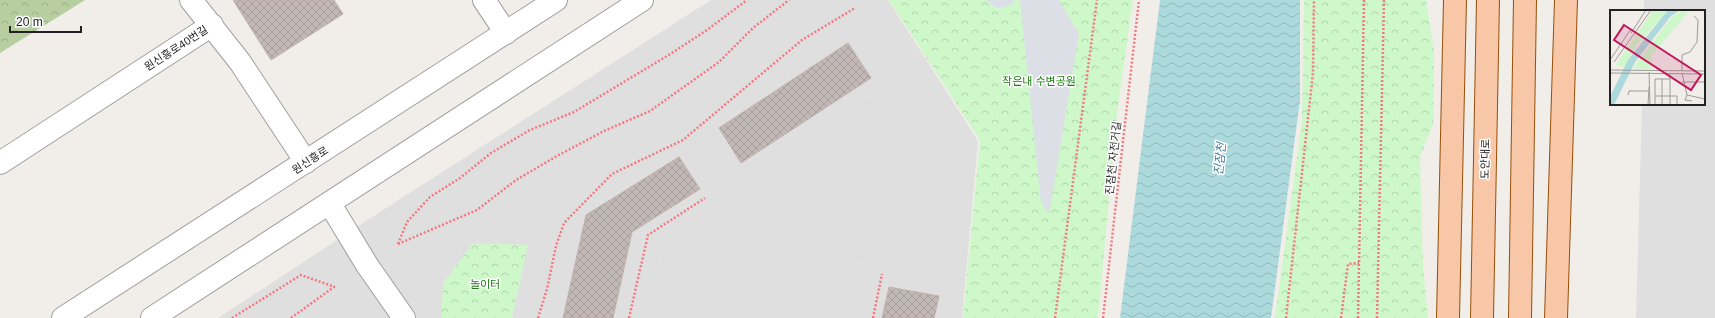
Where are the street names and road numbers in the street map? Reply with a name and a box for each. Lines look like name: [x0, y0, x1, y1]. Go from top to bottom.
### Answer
street label: 원신흥로40번길: [142, 23, 210, 73]
street label: 진잠천 자전거길: [1103, 121, 1123, 195]
street label: 도안대로: [1479, 139, 1491, 179]
street label: 원신흥로: [290, 144, 330, 176]

